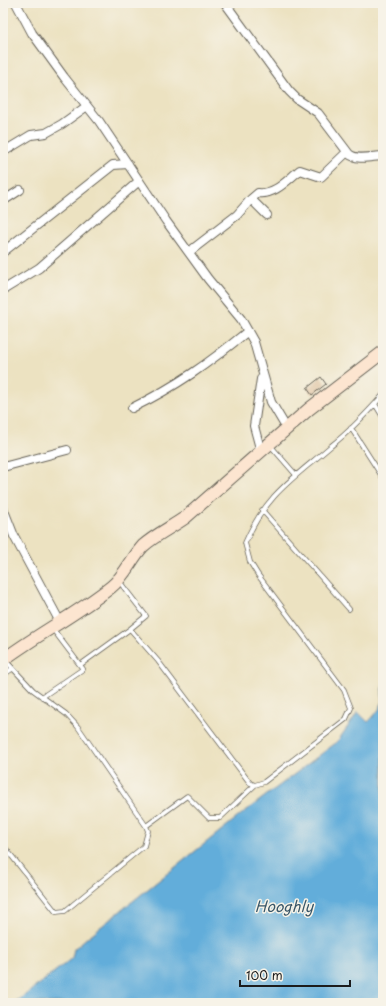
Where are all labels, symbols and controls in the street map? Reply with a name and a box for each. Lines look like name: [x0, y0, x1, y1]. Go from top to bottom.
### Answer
water label: Hooghly: [255, 894, 315, 917]
scale bar: [240, 962, 350, 988]
text: 100 m: [246, 966, 283, 984]

